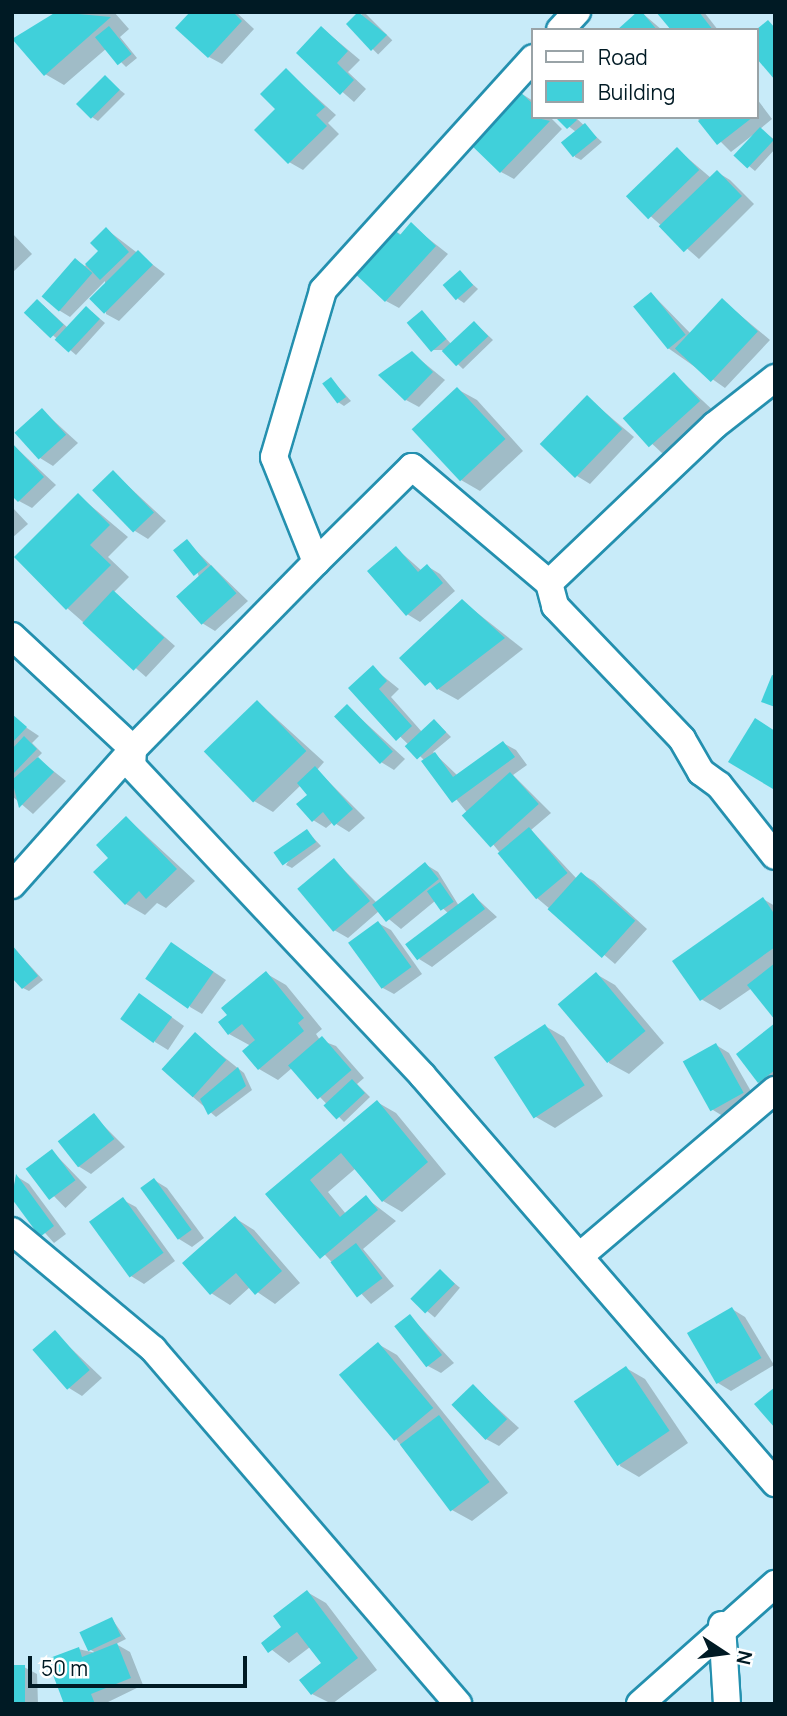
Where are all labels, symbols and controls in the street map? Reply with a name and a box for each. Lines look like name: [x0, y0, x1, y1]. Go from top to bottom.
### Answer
legend: [532, 28, 759, 119]
text: Road: [598, 43, 648, 71]
text: Building: [598, 78, 675, 106]
north arrow: [689, 1618, 759, 1688]
scale bar: [32, 1642, 250, 1686]
text: N: [730, 1648, 759, 1667]
text: 50 m: [41, 1654, 88, 1682]

